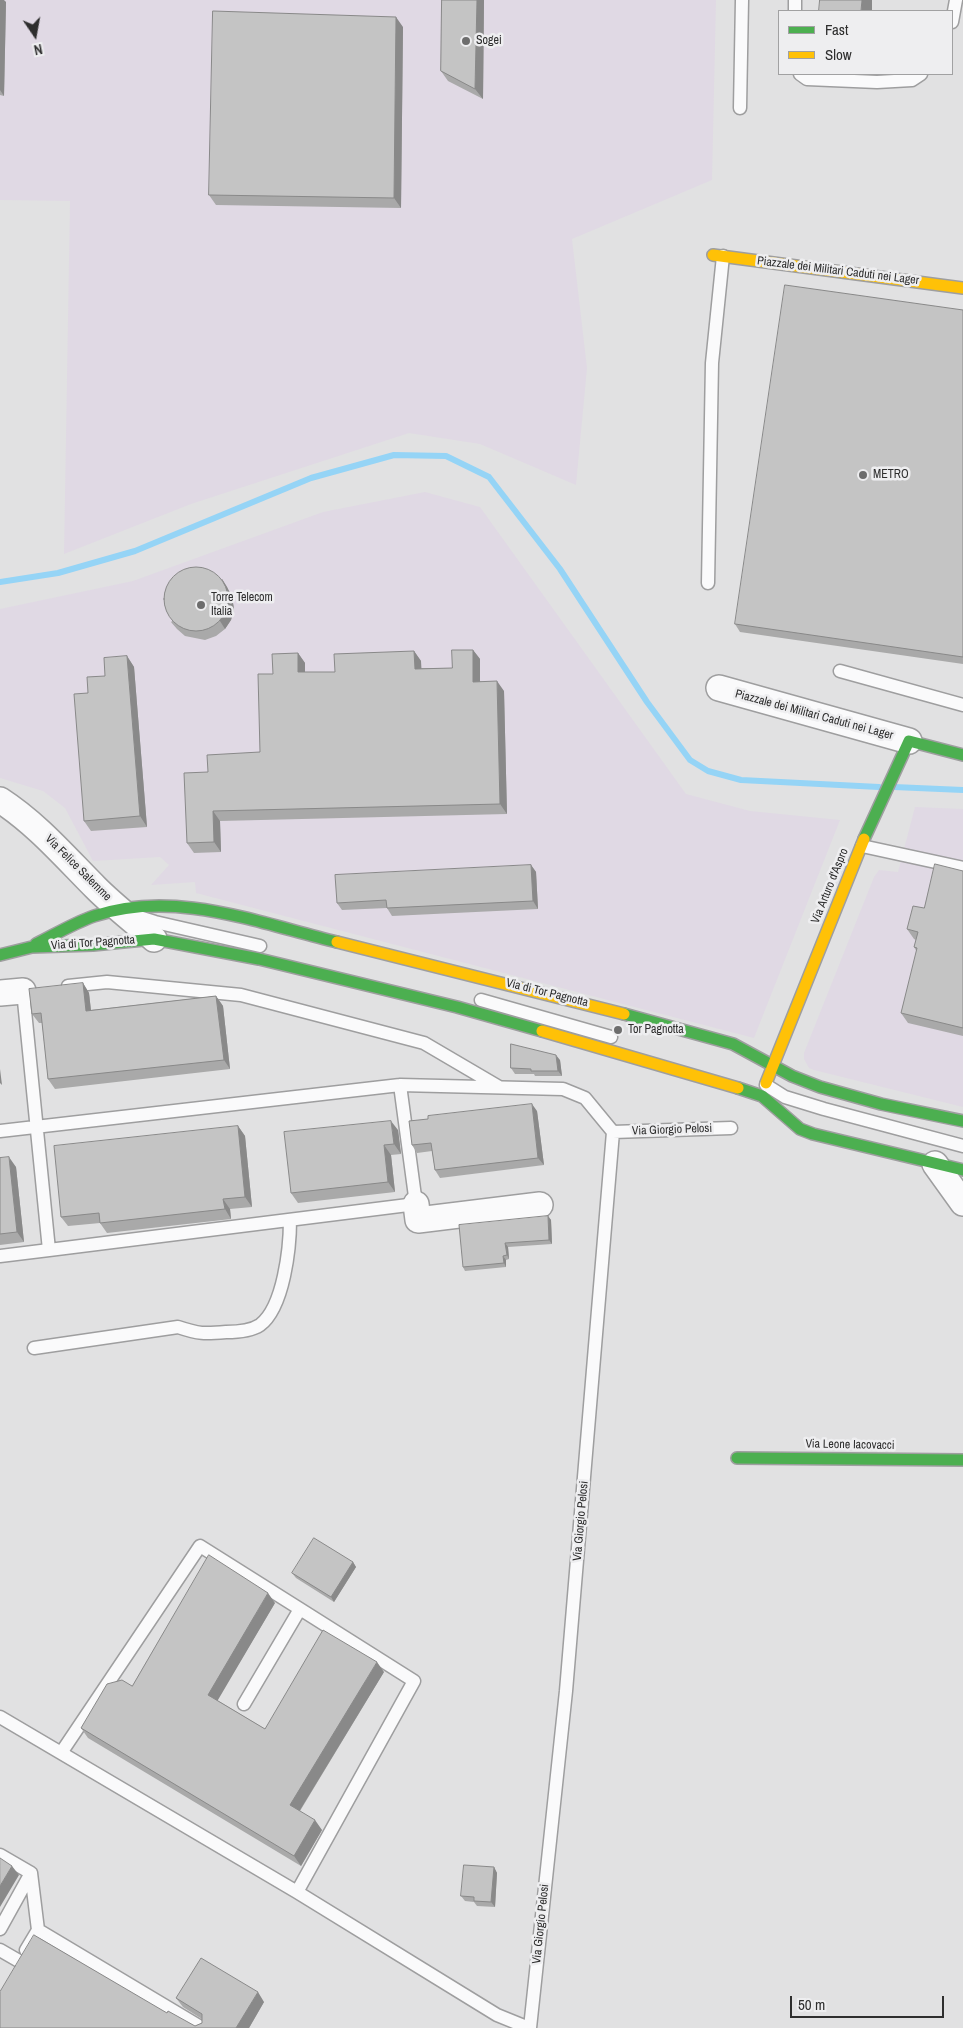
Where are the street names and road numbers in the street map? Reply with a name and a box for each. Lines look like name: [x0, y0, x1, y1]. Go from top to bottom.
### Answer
street label: Piazzale dei Militari Caduti nei Lager: [756, 254, 920, 288]
street label: Piazzale dei Militari Caduti nei Lager: [733, 687, 895, 743]
street label: Via Felice Salemme: [42, 832, 114, 904]
street label: Via Arturo d'Aspro: [808, 846, 852, 926]
street label: Via di Tor Pagnotta: [51, 933, 135, 953]
street label: Via di Tor Pagnotta: [504, 976, 590, 1010]
street label: Via Giorgio Pelosi: [632, 1121, 712, 1139]
street label: Via Leone Iacovacci: [805, 1437, 895, 1453]
street label: Via Giorgio Pelosi: [570, 1480, 592, 1562]
street label: Via Giorgio Pelosi: [530, 1883, 552, 1965]

